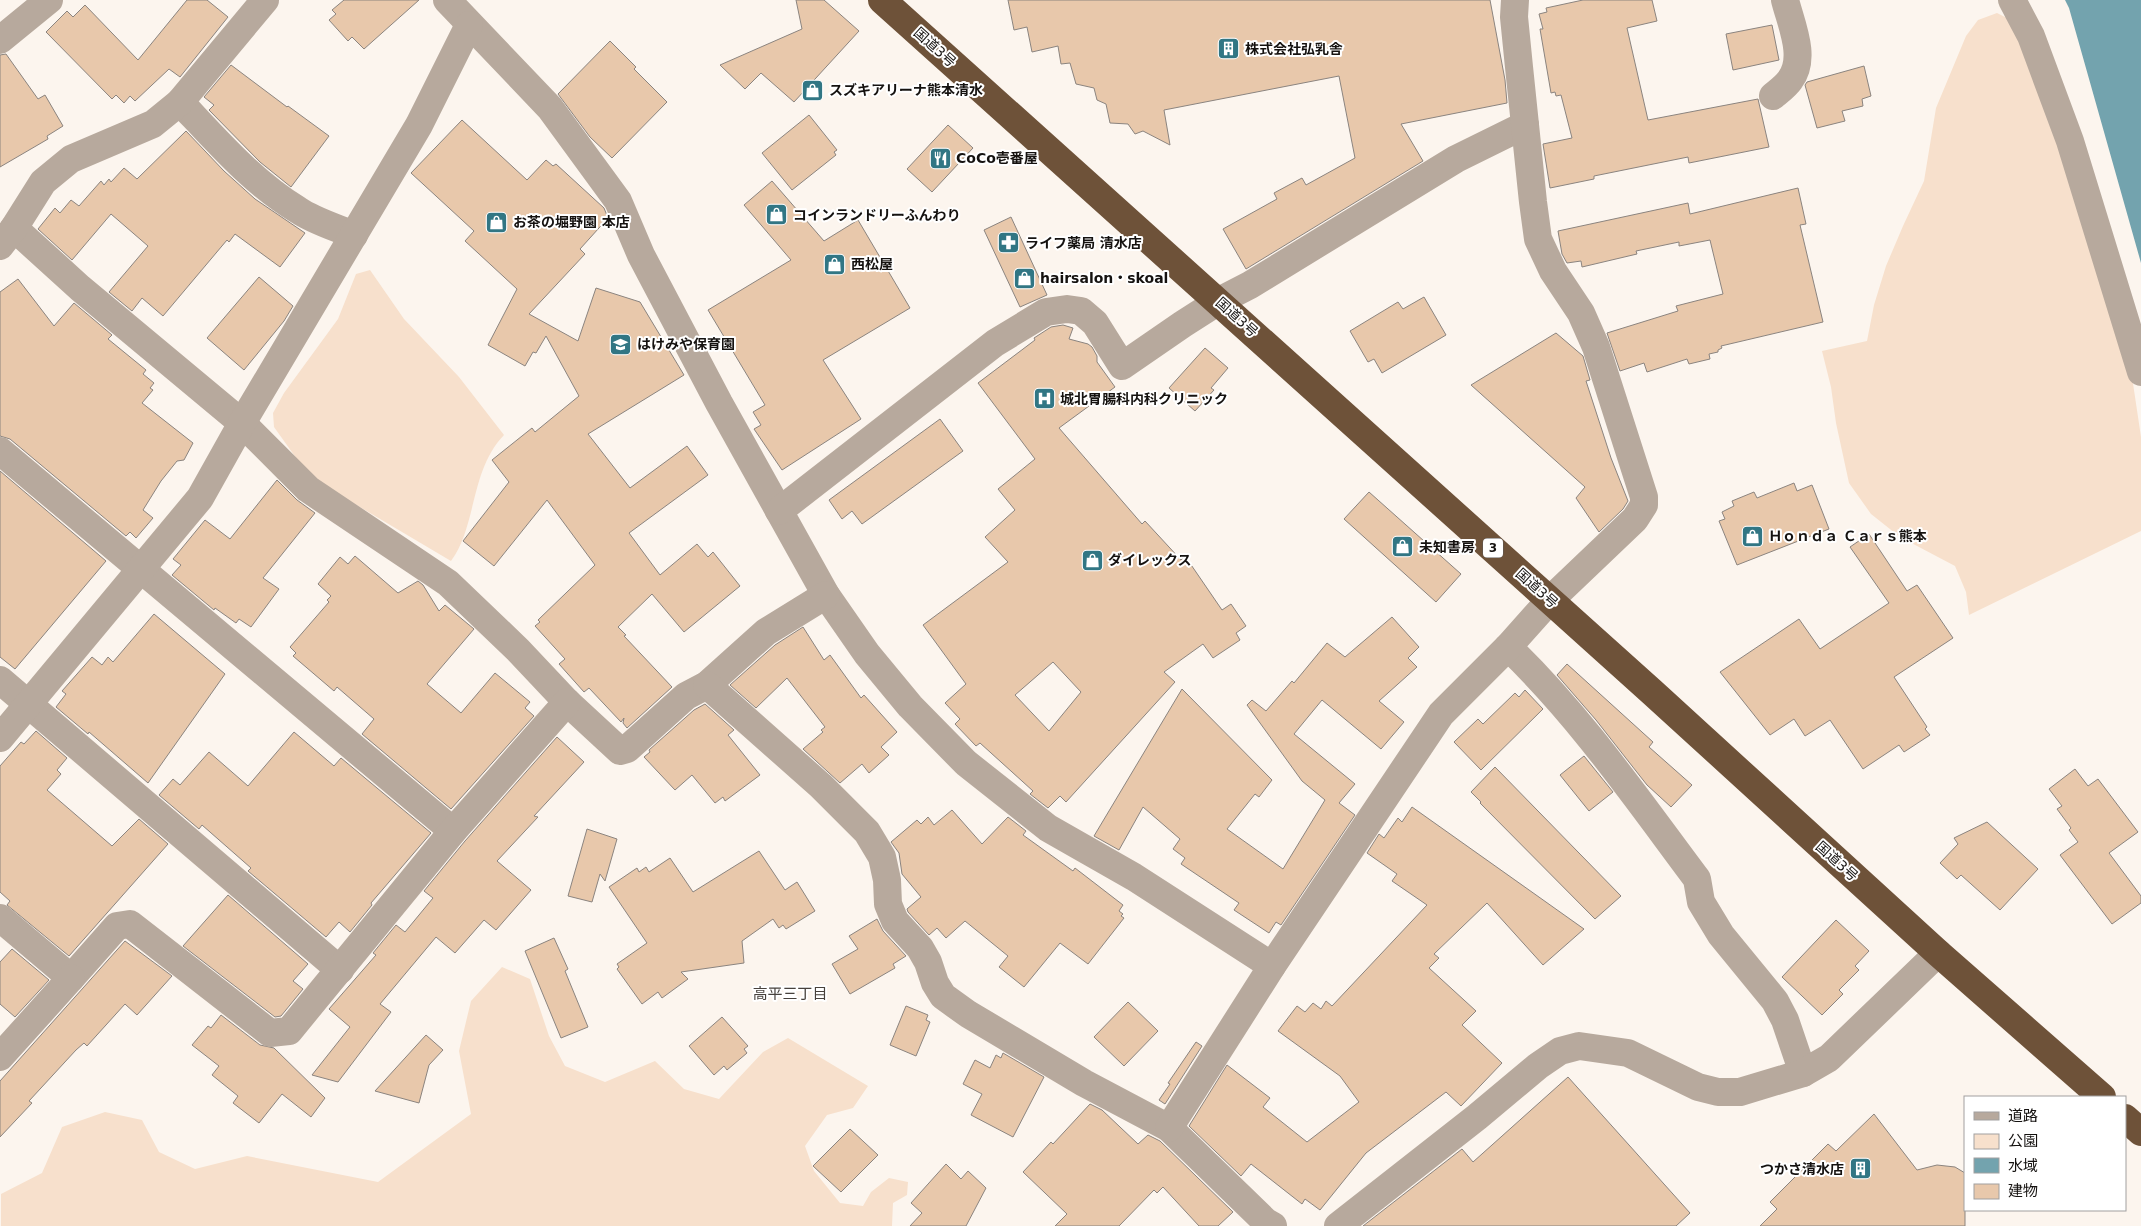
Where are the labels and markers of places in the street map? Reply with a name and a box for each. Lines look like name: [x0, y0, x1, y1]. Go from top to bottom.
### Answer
building icon: 株式会社弘乳舎: [1217, 37, 1241, 61]
place label: 株式会社弘乳舎: [1245, 41, 1343, 57]
shop icon: スズキアリーナ熊本清水: [801, 78, 825, 102]
place label: スズキアリーナ熊本清水: [829, 82, 983, 98]
restaurant icon: CoCo壱番屋: [928, 146, 952, 170]
place label: CoCo壱番屋: [956, 150, 1038, 166]
shop icon: コインランドリーふんわり: [765, 203, 789, 227]
place label: コインランドリーふんわり: [793, 207, 960, 223]
shop icon: お茶の堀野園 本店: [485, 210, 509, 234]
place label: お茶の堀野園 本店: [513, 214, 630, 230]
pharmacy icon: ライフ薬局 清水店: [997, 231, 1021, 255]
place label: ライフ薬局 清水店: [1025, 235, 1142, 251]
shop icon: 西松屋: [823, 252, 847, 276]
place label: 西松屋: [851, 256, 893, 272]
shop icon: hairsalon・skoal: [1012, 266, 1036, 290]
place label: hairsalon・skoal: [1040, 270, 1168, 286]
school or university icon: はけみや保育園: [609, 332, 633, 356]
place label: はけみや保育園: [637, 336, 735, 352]
hospital icon: 城北胃腸科内科クリニック: [1032, 387, 1056, 411]
place label: 城北胃腸科内科クリニック: [1060, 391, 1228, 407]
shop icon: Ｈｏｎｄａ Ｃａｒｓ熊本: [1740, 524, 1764, 548]
place label: Ｈｏｎｄａ Ｃａｒｓ熊本: [1768, 528, 1927, 544]
shop icon: 未知書房: [1391, 535, 1415, 559]
place label: 未知書房: [1419, 539, 1475, 555]
shop icon: ダイレックス: [1080, 548, 1104, 572]
place label: ダイレックス: [1108, 552, 1192, 568]
building icon: つかさ清水店: [1848, 1157, 1872, 1181]
place label: つかさ清水店: [1760, 1161, 1844, 1177]

